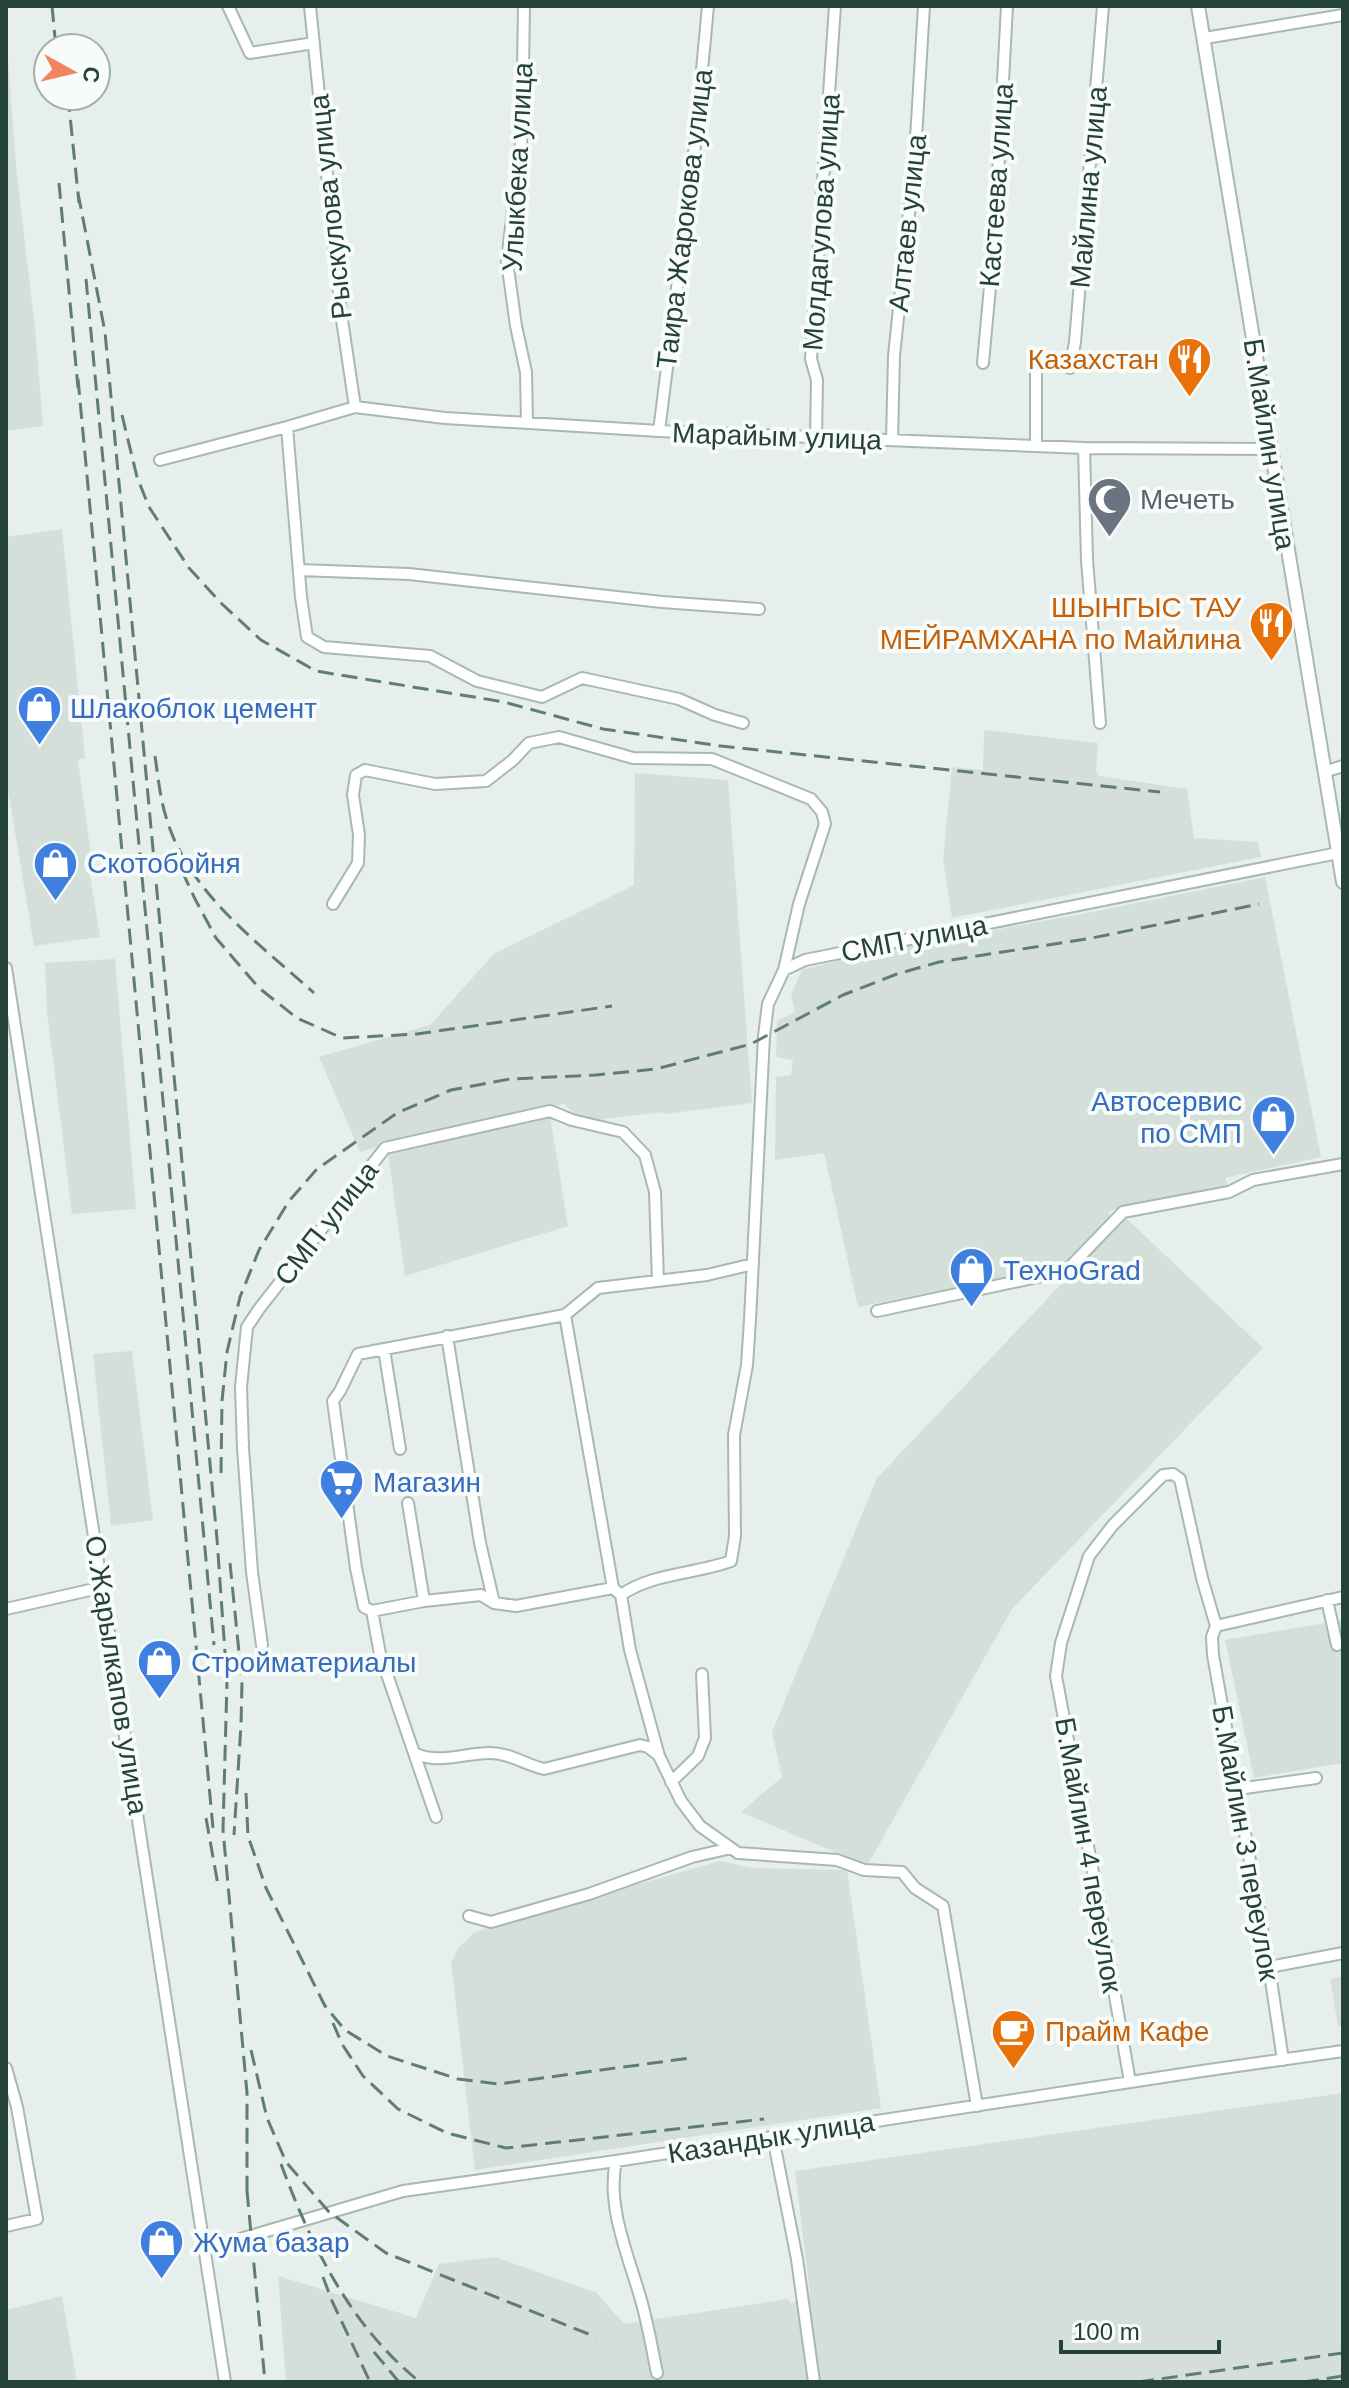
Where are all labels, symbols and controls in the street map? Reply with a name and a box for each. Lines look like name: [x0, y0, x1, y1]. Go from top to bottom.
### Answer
north arrow: [32, 32, 112, 112]
street label: Улыкбека улица: [497, 61, 538, 273]
text: С: [78, 65, 105, 84]
street label: Таира Жарокова улица: [651, 67, 718, 371]
street label: Кастеева улица: [974, 82, 1019, 288]
street label: Майлина улица: [1064, 84, 1113, 289]
street label: Молдагулова улица: [797, 92, 846, 352]
street label: Рыскулова улица: [303, 93, 358, 321]
street label: Алтаев улица: [883, 132, 932, 313]
restaurant icon: Казахстан: [1166, 335, 1214, 398]
street label: Б.Майлин улица: [1238, 336, 1302, 552]
place label: Казахстан: [1028, 344, 1159, 375]
street label: Марайым улица: [671, 417, 883, 456]
mosque icon: Мечеть: [1085, 475, 1133, 538]
place label: Мечеть: [1140, 484, 1235, 515]
place label: ШЫНГЫС ТАУ МЕЙРАМХАНА по Майлина: [880, 592, 1241, 655]
restaurant icon: ШЫНГЫС ТАУ МЕЙРАМХАНА по Майлина: [1248, 599, 1296, 662]
shop icon: Шлакоблок цемент: [15, 684, 63, 747]
place label: Шлакоблок цемент: [70, 693, 317, 724]
shop icon: Скотобойня: [32, 839, 80, 902]
place label: Скотобойня: [87, 848, 241, 879]
street label: СМП улица: [838, 909, 990, 968]
place label: Автосервис по СМП: [1091, 1086, 1242, 1149]
shop icon: Автосервис по СМП: [1249, 1093, 1297, 1156]
street label: СМП улица: [269, 1155, 384, 1291]
shop icon: ТехноGrad: [948, 1246, 996, 1309]
place label: ТехноGrad: [1003, 1255, 1141, 1286]
supermarket icon: Магазин: [318, 1458, 366, 1521]
place label: Магазин: [373, 1467, 481, 1498]
street label: О.Жарылкапов улица: [79, 1533, 154, 1817]
shop icon: Стройматериалы: [136, 1638, 184, 1701]
place label: Стройматериалы: [191, 1647, 416, 1678]
street label: Б.Майлин 3 переулок: [1206, 1703, 1285, 1984]
street label: Б.Майлин 4 переулок: [1049, 1715, 1128, 1996]
cafe icon: Прайм Кафе: [990, 2007, 1038, 2070]
place label: Прайм Кафе: [1045, 2016, 1209, 2047]
street label: Казандык улица: [665, 2106, 877, 2169]
shop icon: Жума базар: [138, 2218, 186, 2281]
place label: Жума базар: [193, 2227, 349, 2258]
scale bar: [1061, 2304, 1219, 2354]
text: 100 m: [1073, 2318, 1140, 2345]

